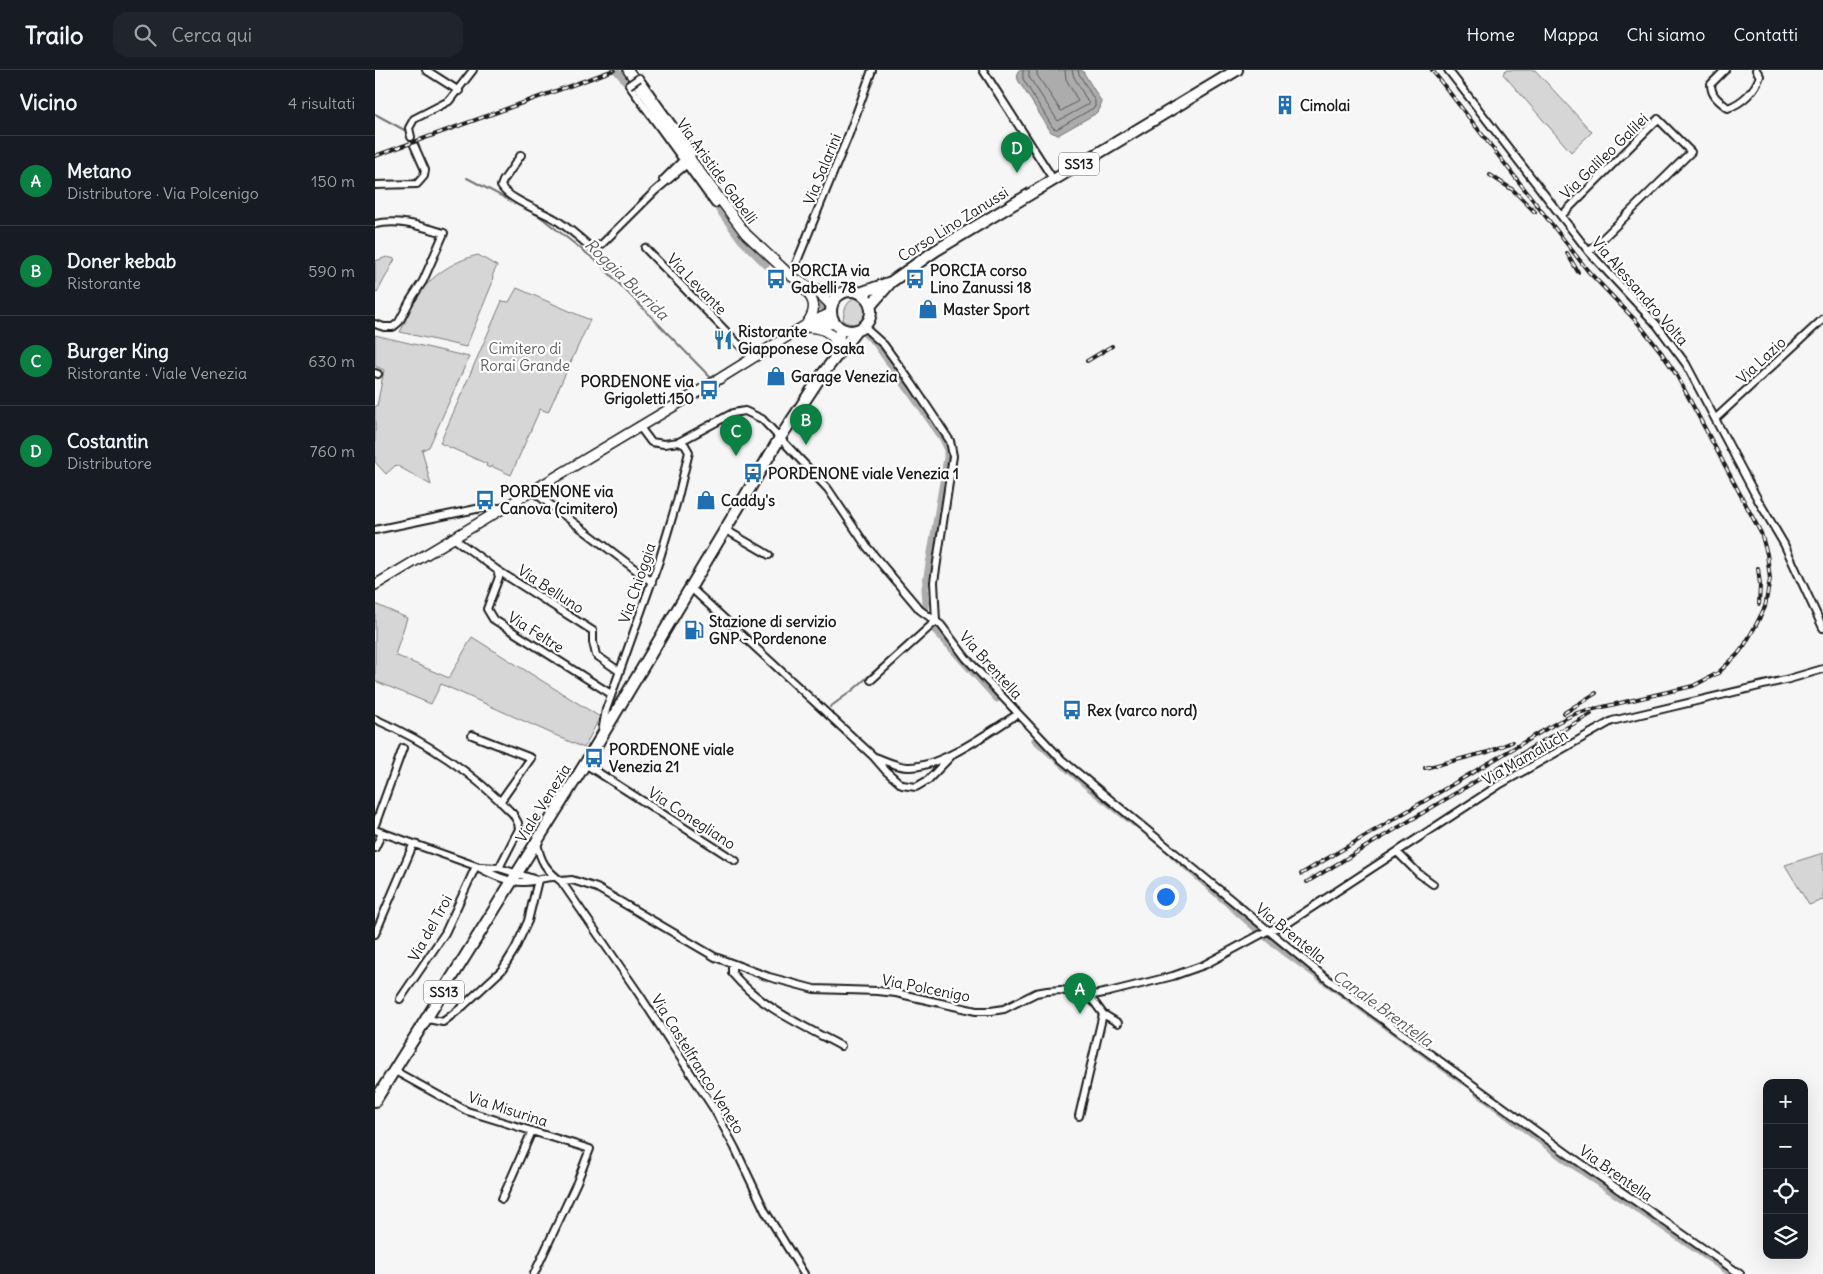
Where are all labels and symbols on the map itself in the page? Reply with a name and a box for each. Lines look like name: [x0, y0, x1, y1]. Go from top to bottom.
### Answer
building icon: Cimolai: [1274, 94, 1296, 116]
place label: Cimolai: [1300, 96, 1350, 115]
street label: Via Galileo Galilei: [1556, 109, 1652, 203]
street label: Via Aristide Gabelli: [672, 115, 762, 227]
street label: Via Salarini: [799, 131, 845, 207]
pin: D: [1001, 132, 1033, 173]
road number: SS13: [1059, 152, 1099, 176]
street label: Corso Lino Zanussi: [894, 182, 1012, 266]
street label: Via Alessandro Volta: [1588, 233, 1693, 350]
water label: Roggia Burrida: [581, 234, 674, 324]
street label: Via Levante: [663, 249, 731, 319]
place label: PORCIA via Gabelli 78: [791, 261, 870, 297]
place label: PORCIA corso Lino Zanussi 18: [930, 261, 1032, 297]
bus stop icon: PORCIA via Gabelli 78: [765, 268, 787, 290]
bus stop icon: PORCIA corso Lino Zanussi 18: [904, 268, 926, 290]
shop icon: Master Sport: [917, 298, 939, 320]
place label: Master Sport: [943, 300, 1031, 320]
place label: Ristorante Giapponese Osaka: [738, 322, 865, 359]
restaurant icon: Ristorante Giapponese Osaka: [712, 329, 734, 351]
street label: Via Lazio: [1732, 332, 1790, 388]
park label: Cimitero di Rorai Grande: [480, 339, 570, 375]
shop icon: Garage Venezia: [765, 365, 787, 387]
place label: Garage Venezia: [791, 367, 898, 387]
place label: PORDENONE via Grigoletti 150: [580, 372, 694, 409]
bus stop icon: PORDENONE via Grigoletti 150: [698, 379, 720, 401]
pin: B: [790, 404, 822, 445]
pin: C: [720, 415, 752, 456]
bus stop icon: PORDENONE viale Venezia 1: [742, 462, 764, 484]
place label: PORDENONE viale Venezia 1: [768, 464, 959, 483]
place label: PORDENONE via Canova (cimitero): [500, 482, 618, 519]
bus stop icon: PORDENONE via Canova (cimitero): [474, 489, 496, 511]
shop icon: Caddy's: [695, 489, 717, 511]
place label: Caddy's: [721, 491, 775, 511]
street label: Via Chioggia: [614, 540, 660, 626]
street label: Via Belluno: [514, 561, 588, 617]
street label: Via Feltre: [504, 607, 568, 657]
place label: Stazione di servizio GNP - Pordenone: [709, 612, 837, 648]
fuel station icon: Stazione di servizio GNP - Pordenone: [683, 619, 705, 641]
street label: Via Brentella: [955, 627, 1027, 703]
bus stop icon: Rex (varco nord): [1061, 699, 1083, 721]
place label: Rex (varco nord): [1087, 701, 1198, 721]
street label: Via Mamaluch: [1479, 725, 1571, 789]
place label: PORDENONE viale Venezia 21: [609, 740, 734, 776]
bus stop icon: PORDENONE viale Venezia 21: [583, 747, 605, 769]
street label: Viale Venezia: [511, 760, 575, 846]
street label: Via Conegliano: [645, 783, 739, 853]
your location: [1153, 884, 1179, 910]
street label: Via del Troi: [404, 891, 456, 965]
street label: Via Brentella: [1252, 899, 1330, 967]
water label: Canale Brentella: [1329, 965, 1437, 1051]
street label: Via Polcenigo: [880, 970, 972, 1006]
pin: A: [1064, 973, 1096, 1014]
road number: SS13: [424, 980, 464, 1004]
street label: Via Castelfranco Veneto: [647, 991, 749, 1137]
street label: Via Misurina: [466, 1087, 551, 1131]
street label: Via Brentella: [1576, 1141, 1657, 1205]

